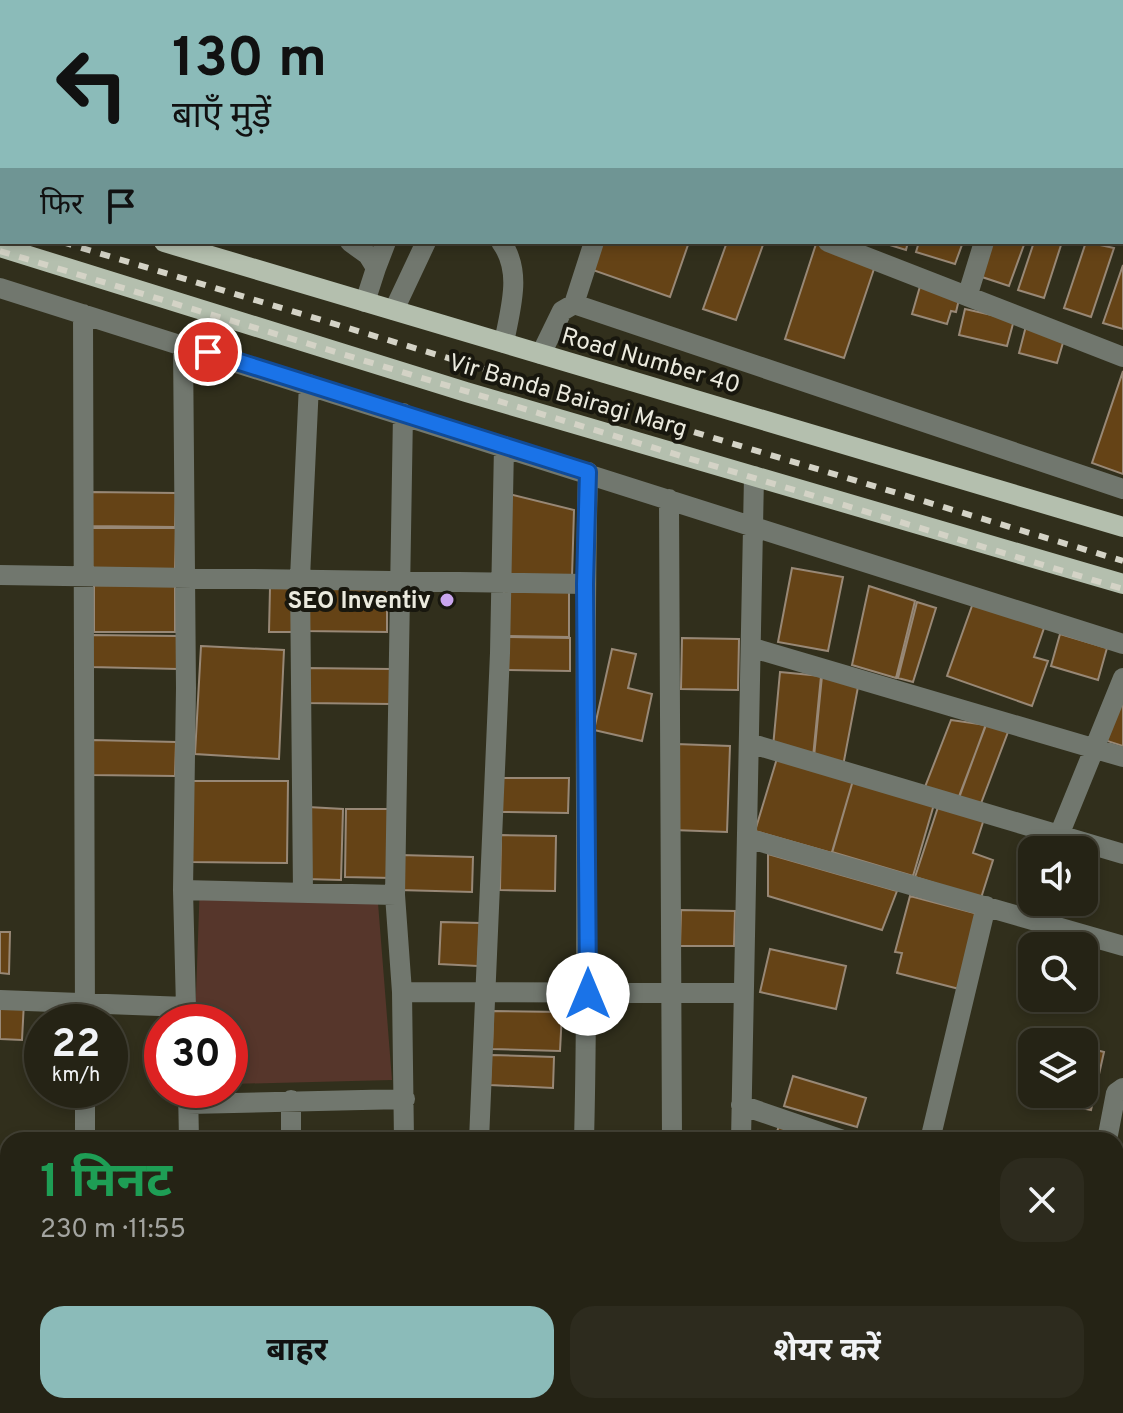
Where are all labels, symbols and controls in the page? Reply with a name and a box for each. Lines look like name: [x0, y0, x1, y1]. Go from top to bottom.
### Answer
text: 130 m: [172, 26, 327, 96]
icon: left: [40, 32, 144, 136]
text: बाएँ मुड़ें: [172, 95, 271, 141]
icon: arrive: [99, 184, 143, 228]
text: फिर: [40, 188, 83, 225]
pin: [174, 318, 242, 386]
street label: Road Number 40: [558, 322, 743, 402]
icon: arrive: [186, 330, 230, 374]
street label: Vir Banda Bairagi Marg: [445, 348, 690, 445]
place label: SEO Inventiv: [288, 587, 431, 617]
marker: SEO Inventiv: [438, 591, 456, 609]
map controls: [1018, 836, 1098, 1108]
button: sound: [1018, 836, 1098, 916]
button: search: [1018, 932, 1098, 1012]
position arrow: [546, 952, 630, 1036]
speed limit sign: 30: [144, 1004, 248, 1108]
text: 22: [52, 1021, 100, 1071]
button: layers: [1018, 1028, 1098, 1108]
text: km/h: [52, 1063, 100, 1089]
text: 1 मिनट: [40, 1154, 172, 1214]
button: close: [1000, 1158, 1084, 1242]
text: 230 m · 11:55: [40, 1214, 186, 1247]
button: बाहर: [40, 1306, 554, 1398]
button: शेयर करें: [570, 1306, 1084, 1398]

